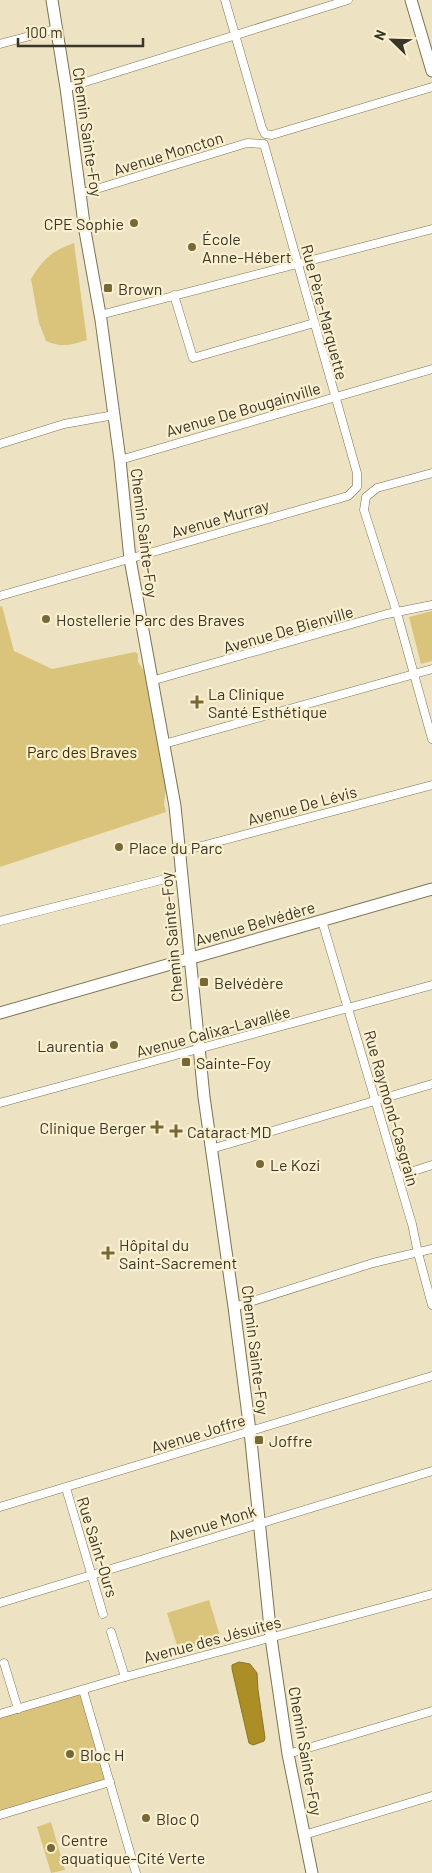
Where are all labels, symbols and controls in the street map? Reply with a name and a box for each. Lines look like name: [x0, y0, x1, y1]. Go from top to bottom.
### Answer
scale bar: [18, 15, 142, 47]
north arrow: [367, 15, 417, 65]
text: 100 m: [25, 23, 63, 41]
text: N: [370, 27, 389, 42]
street label: Chemin Sainte-Foy: [69, 66, 107, 199]
street label: Avenue Moncton: [111, 127, 225, 179]
place label: CPE Sophie: [44, 214, 124, 233]
marker: CPE Sophie: [128, 217, 140, 229]
place label: École Anne-Hébert: [202, 229, 292, 266]
marker: École Anne-Hébert: [186, 241, 198, 253]
street label: Rue Père-Marquette: [298, 242, 352, 382]
place label: Brown: [118, 279, 162, 298]
marker: Brown: [102, 282, 114, 294]
street label: Avenue De Bougainville: [164, 378, 322, 440]
street label: Chemin Sainte-Foy: [128, 467, 162, 600]
street label: Avenue Murray: [169, 495, 272, 541]
street label: Avenue De Bienville: [221, 601, 355, 657]
place label: Hostellerie Parc des Braves: [56, 610, 245, 629]
marker: Hostellerie Parc des Braves: [40, 613, 52, 625]
place label: La Clinique Santé Esthétique: [208, 684, 327, 721]
marker: La Clinique Santé Esthétique: [190, 695, 204, 709]
park label: Parc des Braves: [27, 742, 137, 761]
street label: Avenue De Lévis: [245, 781, 359, 829]
place label: Place du Parc: [129, 838, 223, 857]
marker: Place du Parc: [113, 841, 125, 853]
street label: Chemin Sainte-Foy: [156, 870, 186, 1003]
street label: Avenue Belvédère: [193, 897, 317, 949]
place label: Belvédère: [214, 973, 284, 992]
marker: Belvédère: [198, 976, 210, 988]
street label: Avenue Calixa-Lavallée: [134, 1001, 292, 1061]
street label: Rue Raymond-Casgrain: [361, 1028, 423, 1188]
place label: Laurentia: [37, 1036, 104, 1055]
marker: Laurentia: [108, 1039, 120, 1051]
place label: Sainte-Foy: [196, 1053, 271, 1072]
marker: Sainte-Foy: [180, 1056, 192, 1068]
place label: Clinique Berger: [40, 1118, 146, 1137]
marker: Clinique Berger: [150, 1120, 164, 1134]
place label: Cataract MD: [187, 1122, 271, 1141]
marker: Cataract MD: [169, 1124, 183, 1138]
place label: Le Kozi: [270, 1155, 320, 1174]
marker: Le Kozi: [254, 1158, 266, 1170]
place label: Hôpital du Saint-Sacrement: [119, 1235, 237, 1272]
marker: Hôpital du Saint-Sacrement: [101, 1246, 115, 1260]
street label: Chemin Sainte-Foy: [239, 1284, 273, 1417]
street label: Avenue Joffre: [149, 1410, 247, 1456]
place label: Joffre: [269, 1431, 313, 1450]
marker: Joffre: [253, 1434, 265, 1446]
street label: Rue Saint-Ours: [74, 1494, 122, 1600]
street label: Avenue Monk: [166, 1501, 258, 1545]
street label: Avenue des Jésuites: [141, 1611, 283, 1667]
street label: Chemin Sainte-Foy: [285, 1685, 327, 1818]
place label: Bloc H: [80, 1745, 124, 1764]
marker: Bloc H: [64, 1748, 76, 1760]
place label: Bloc Q: [156, 1809, 199, 1828]
marker: Bloc Q: [140, 1812, 152, 1824]
place label: Centre aquatique-Cité Verte: [61, 1830, 205, 1867]
marker: Centre aquatique-Cité Verte: [45, 1842, 57, 1854]

